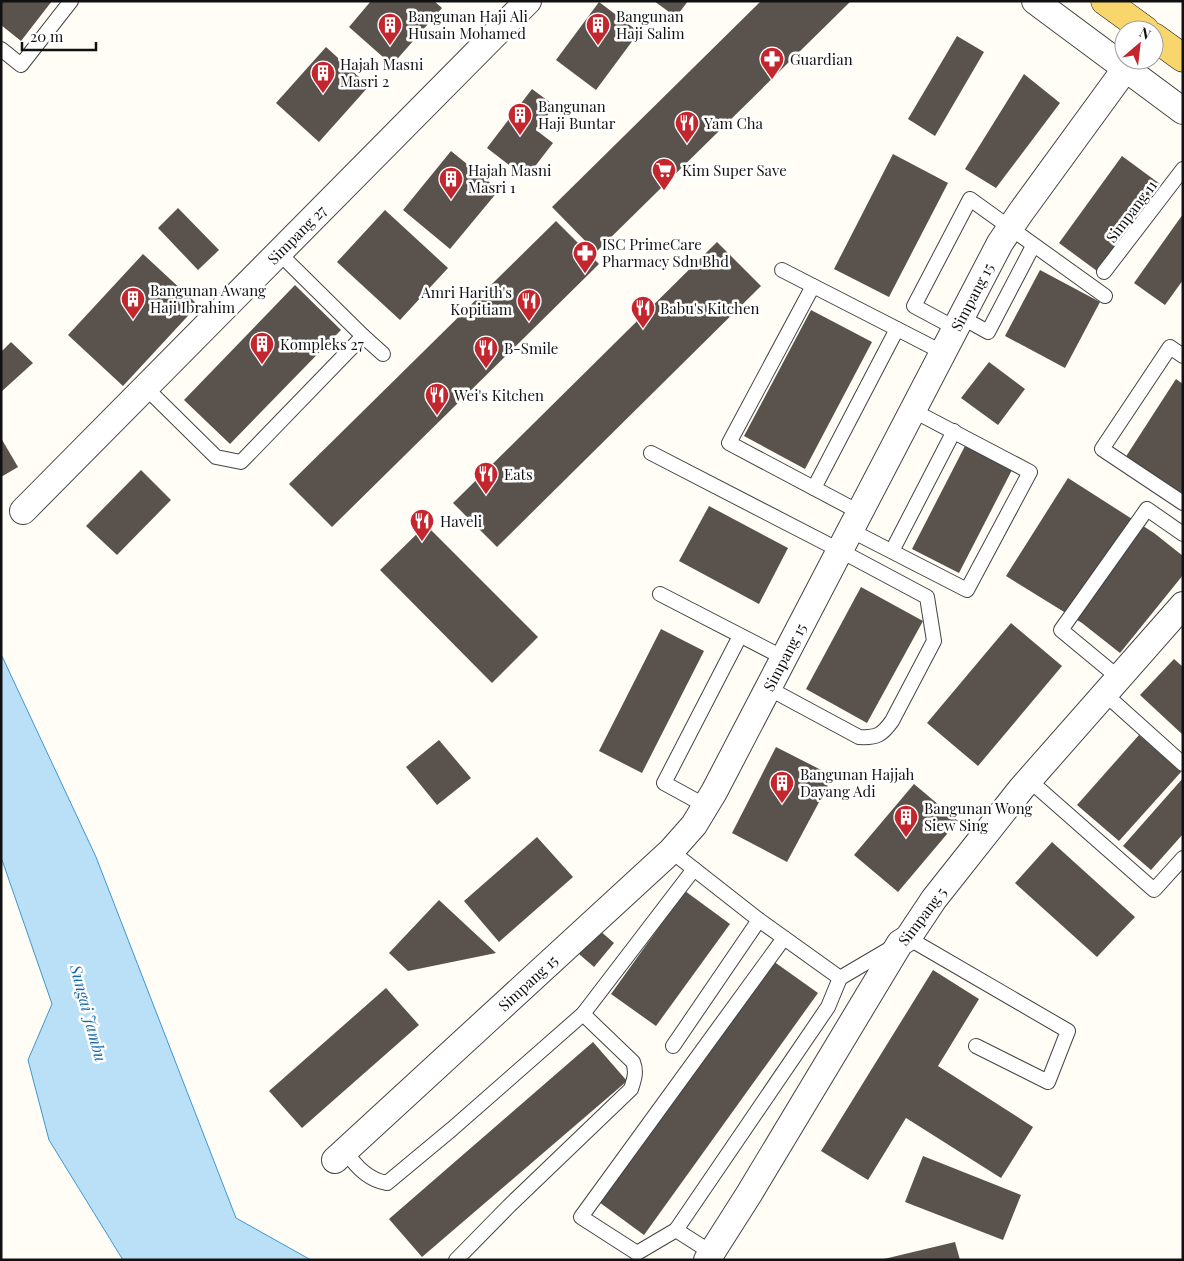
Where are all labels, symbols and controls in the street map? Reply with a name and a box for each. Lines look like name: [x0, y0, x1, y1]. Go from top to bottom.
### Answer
place label: Bangunan Haji Ali Husain Mohamed: [408, 6, 528, 43]
place label: Bangunan Haji Salim: [616, 6, 685, 43]
building icon: Bangunan Haji Ali Husain Mohamed: [377, 12, 403, 46]
building icon: Bangunan Haji Salim: [585, 12, 611, 46]
scale bar: [22, 20, 96, 52]
north arrow: [1114, 20, 1164, 70]
text: N: [1136, 22, 1154, 44]
text: 20 m: [30, 26, 64, 46]
pharmacy icon: Guardian: [759, 46, 785, 80]
place label: Guardian: [790, 49, 853, 69]
place label: Hajah Masni Masri 2: [340, 54, 424, 91]
building icon: Hajah Masni Masri 2: [310, 60, 336, 94]
place label: Bangunan Haji Buntar: [538, 96, 616, 133]
building icon: Bangunan Haji Buntar: [507, 102, 533, 136]
restaurant icon: Yam Cha: [674, 110, 700, 144]
place label: Yam Cha: [703, 113, 764, 133]
supermarket icon: Kim Super Save: [651, 157, 677, 191]
place label: Hajah Masni Masri 1: [468, 160, 552, 197]
place label: Kim Super Save: [682, 160, 787, 180]
building icon: Hajah Masni Masri 1: [438, 166, 464, 200]
street label: Simpang 11: [1101, 175, 1161, 246]
street label: Simpang 27: [263, 201, 330, 269]
place label: ISC PrimeCare Pharmacy Sdn Bhd: [602, 234, 729, 271]
pharmacy icon: ISC PrimeCare Pharmacy Sdn Bhd: [572, 240, 598, 274]
street label: Simpang 15: [946, 259, 998, 334]
place label: Bangunan Awang Haji Ibrahim: [150, 280, 266, 317]
place label: Amri Harith's Kopitiam: [420, 282, 513, 319]
building icon: Bangunan Awang Haji Ibrahim: [120, 286, 146, 320]
restaurant icon: Amri Harith's Kopitiam: [516, 288, 542, 322]
restaurant icon: Babu's Kitchen: [630, 295, 656, 329]
place label: Babu's Kitchen: [660, 298, 759, 318]
building icon: Kompleks 27: [249, 331, 275, 365]
place label: Kompleks 27: [280, 334, 364, 354]
restaurant icon: B-Smile: [473, 335, 499, 369]
place label: B-Smile: [504, 338, 558, 358]
restaurant icon: Wei's Kitchen: [424, 382, 450, 416]
place label: Wei's Kitchen: [453, 385, 544, 405]
restaurant icon: Eats: [473, 461, 499, 495]
place label: Eats: [504, 464, 533, 484]
restaurant icon: Haveli: [409, 508, 435, 542]
place label: Haveli: [440, 511, 483, 531]
street label: Simpang 15: [758, 620, 810, 695]
place label: Bangunan Hajjah Dayang Adi: [800, 764, 915, 801]
building icon: Bangunan Hajjah Dayang Adi: [769, 770, 795, 804]
place label: Bangunan Wong Siew Sing: [924, 798, 1032, 835]
building icon: Bangunan Wong Siew Sing: [893, 804, 919, 838]
street label: Simpang 5: [893, 883, 951, 949]
street label: Simpang 15: [494, 950, 562, 1015]
water label: Sungai Jambu: [66, 961, 112, 1064]

